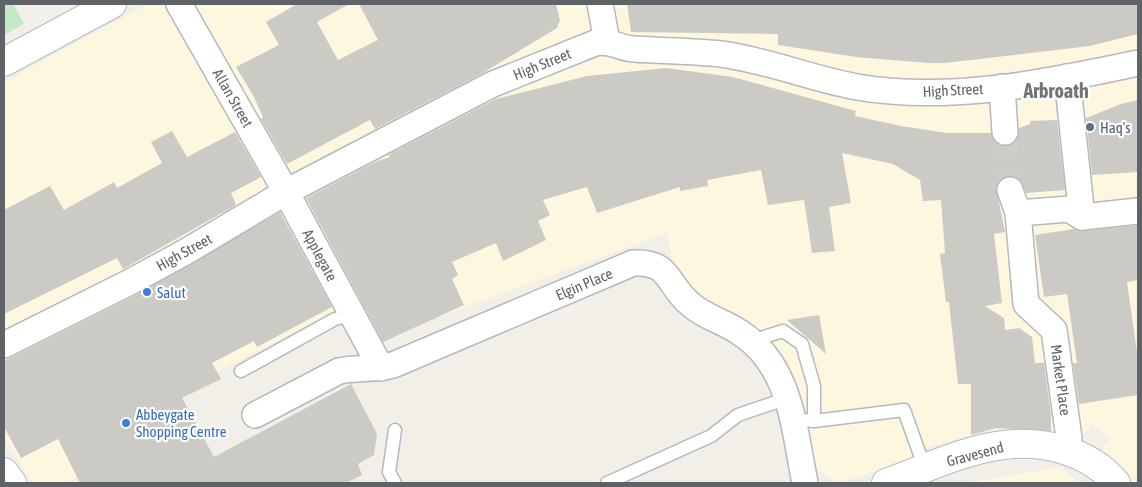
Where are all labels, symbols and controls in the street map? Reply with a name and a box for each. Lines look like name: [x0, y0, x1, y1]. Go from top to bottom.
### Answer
street label: High Street: [511, 45, 573, 83]
street label: Allan Street: [210, 66, 256, 130]
district label: Arbroath: [1022, 79, 1089, 102]
street label: High Street: [922, 80, 984, 100]
place label: Haq's: [1100, 119, 1131, 136]
marker: Haq's: [1084, 121, 1096, 133]
street label: Applegate: [299, 226, 341, 284]
street label: High Street: [153, 230, 215, 274]
street label: Elgin Place: [553, 264, 615, 304]
place label: Salut: [157, 284, 186, 301]
marker: Salut: [141, 286, 153, 298]
street label: Market Place: [1048, 343, 1074, 417]
place label: Abbeygate Shopping Centre: [136, 406, 227, 440]
marker: Abbeygate Shopping Centre: [120, 417, 132, 429]
street label: Gravesend: [945, 438, 1005, 470]

